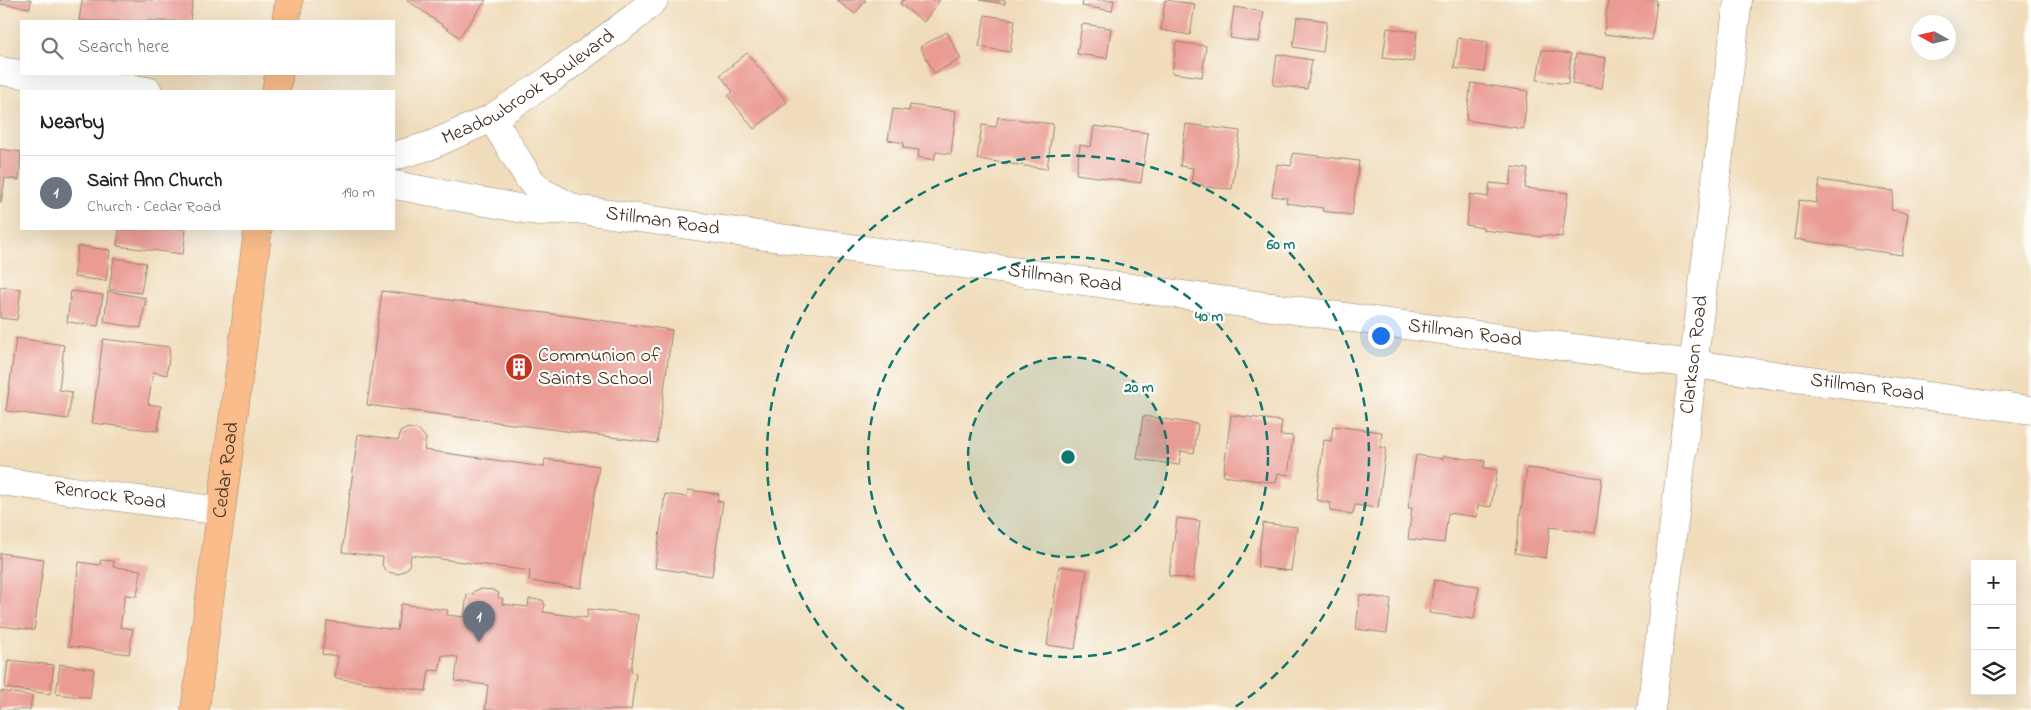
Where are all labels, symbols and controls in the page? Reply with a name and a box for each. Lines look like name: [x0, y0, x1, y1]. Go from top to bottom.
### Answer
north arrow: [1911, 15, 1956, 60]
search box: [20, 20, 395, 75]
street label: Meadowbrook Boulevard: [437, 22, 621, 153]
icon: search: [38, 34, 66, 62]
text: Search here: [78, 34, 169, 61]
text: Nearby: [40, 108, 104, 138]
text: Saint Ann Church: [87, 168, 222, 195]
text: 1: [53, 181, 59, 205]
text: 190 m: [342, 181, 375, 205]
text: Church · Cedar Road: [87, 195, 221, 219]
street label: Stillman Road: [604, 199, 722, 244]
text: 60 m: [1266, 234, 1296, 256]
street label: Stillman Road: [1006, 256, 1124, 301]
street label: Clarkson Road: [1673, 294, 1716, 416]
text: 40 m: [1194, 306, 1223, 328]
street label: Stillman Road: [1406, 311, 1524, 355]
your location: [1368, 323, 1394, 349]
place label: Communion of Saints School: [538, 342, 661, 394]
building icon: Communion of Saints School: [504, 352, 534, 382]
street label: Stillman Road: [1809, 366, 1926, 410]
text: 20 m: [1123, 377, 1154, 399]
street label: Cedar Road: [206, 420, 247, 520]
centre of rings: [1059, 448, 1077, 466]
street label: Renrock Road: [52, 474, 168, 518]
map controls: [1971, 560, 2016, 695]
button: +: [1971, 560, 2016, 605]
pin: 1: [463, 601, 495, 642]
button: −: [1971, 605, 2016, 650]
button: layers: [1971, 650, 2016, 695]

